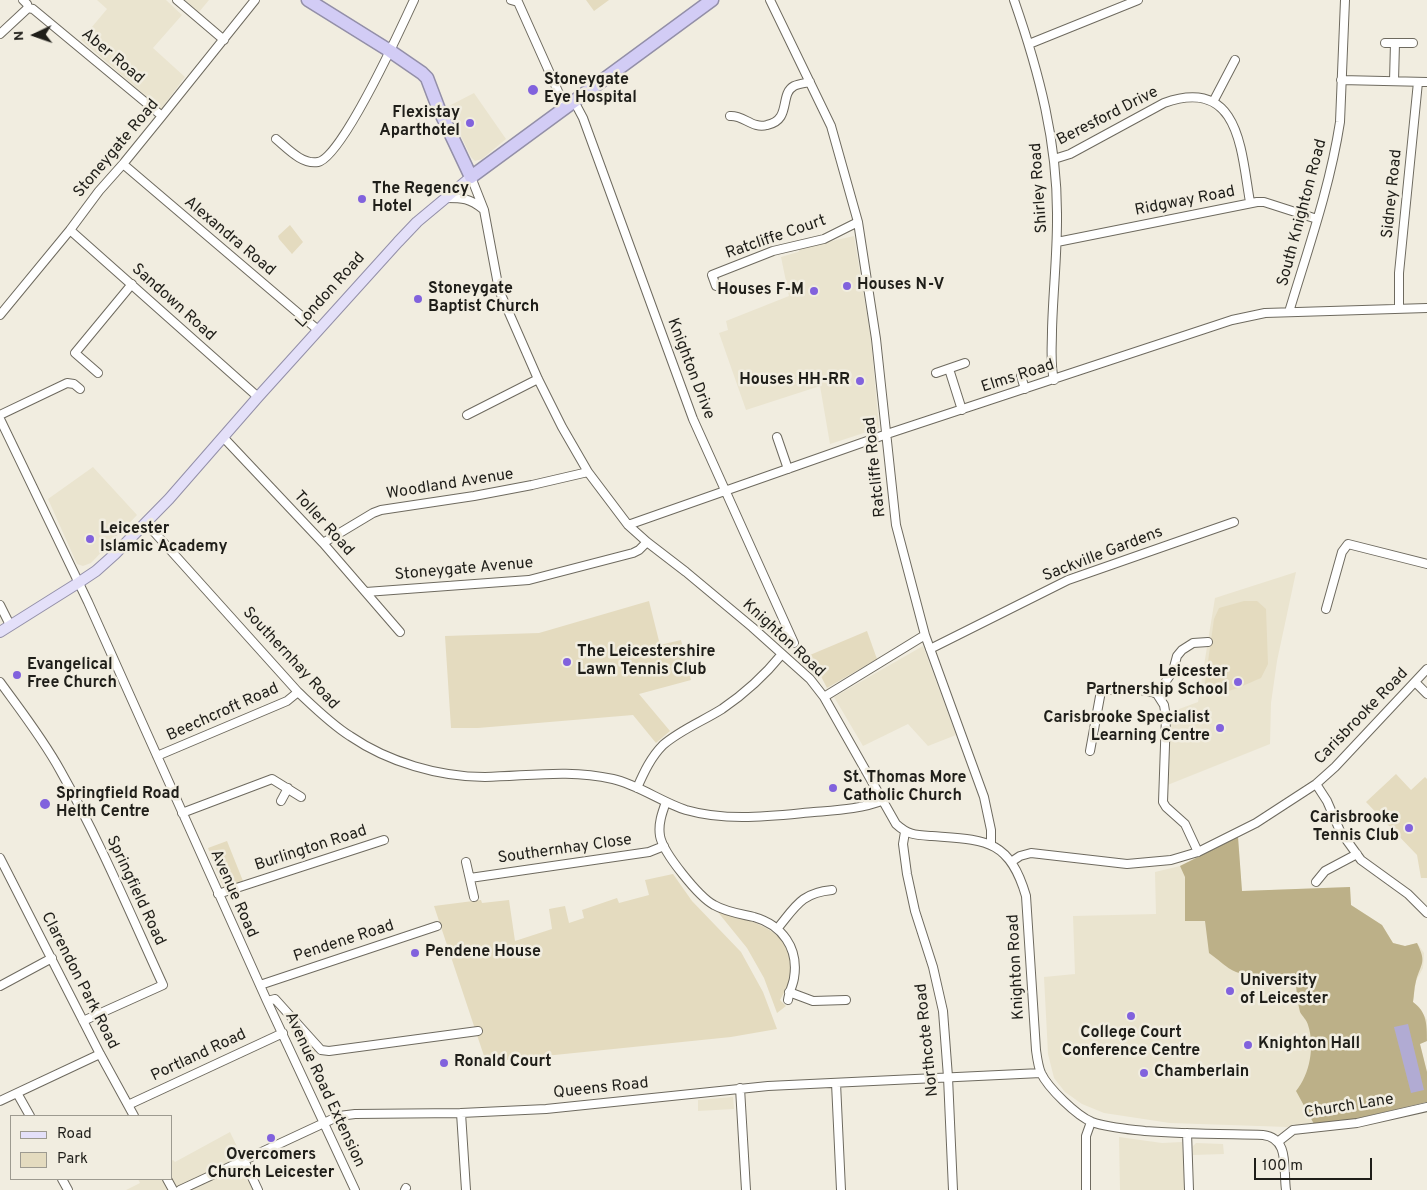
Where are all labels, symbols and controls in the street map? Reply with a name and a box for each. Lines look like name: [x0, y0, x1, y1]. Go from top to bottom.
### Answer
north arrow: [10, 10, 60, 60]
street label: Aber Road: [77, 25, 147, 89]
text: N: [11, 30, 28, 41]
place label: Stoneygate Eye Hospital: [544, 71, 637, 109]
marker: Stoneygate Eye Hospital: [526, 83, 540, 97]
street label: Beresford Drive: [1054, 83, 1162, 151]
street label: Stoneygate Road: [70, 96, 164, 202]
place label: Flexistay Aparthotel: [379, 104, 460, 142]
marker: Flexistay Aparthotel: [464, 117, 476, 129]
street label: South Knighton Road: [1274, 137, 1332, 289]
street label: Shirley Road: [1027, 142, 1053, 234]
street label: Sidney Road: [1379, 149, 1407, 239]
place label: The Regency Hotel: [372, 180, 469, 218]
street label: Ridgway Road: [1133, 183, 1237, 221]
street label: Alexandra Road: [180, 193, 278, 281]
marker: The Regency Hotel: [356, 193, 368, 205]
street label: Ratcliffe Court: [723, 212, 829, 264]
street label: London Road: [292, 249, 370, 333]
street label: Sandown Road: [127, 260, 219, 346]
place label: Houses N-V: [857, 276, 944, 296]
place label: Stoneygate Baptist Church: [428, 280, 539, 318]
marker: Houses N-V: [841, 280, 853, 292]
place label: Houses F-M: [717, 281, 804, 301]
marker: Houses F-M: [808, 285, 820, 297]
marker: Stoneygate Baptist Church: [412, 293, 424, 305]
street label: Knighton Drive: [662, 316, 718, 422]
street label: Elms Road: [979, 356, 1057, 398]
place label: Houses HH-RR: [739, 371, 850, 391]
marker: Houses HH-RR: [854, 375, 866, 387]
street label: Ratcliffe Road: [861, 416, 891, 518]
street label: Woodland Avenue: [385, 465, 515, 505]
street label: Toller Road: [289, 487, 357, 561]
place label: Leicester Islamic Academy: [100, 520, 228, 558]
street label: Sackville Gardens: [1040, 523, 1166, 587]
marker: Leicester Islamic Academy: [84, 533, 96, 545]
street label: Stoneygate Avenue: [394, 554, 534, 586]
street label: Knighton Road: [738, 596, 828, 682]
street label: Southernhay Road: [238, 604, 342, 714]
place label: The Leicestershire Lawn Tennis Club: [577, 643, 715, 681]
place label: Evangelical Free Church: [27, 656, 117, 694]
marker: The Leicestershire Lawn Tennis Club: [561, 656, 573, 668]
place label: Leicester Partnership School: [1086, 663, 1228, 701]
street label: Carisbrooke Road: [1311, 665, 1413, 769]
marker: Evangelical Free Church: [11, 669, 23, 681]
marker: Leicester Partnership School: [1232, 676, 1244, 688]
street label: Beechcroft Road: [164, 680, 282, 746]
place label: Carisbrooke Specialist Learning Centre: [1043, 709, 1210, 747]
marker: Carisbrooke Specialist Learning Centre: [1214, 722, 1226, 734]
place label: St. Thomas More Catholic Church: [843, 769, 966, 807]
marker: St. Thomas More Catholic Church: [827, 782, 839, 794]
place label: Springfield Road Helth Centre: [56, 785, 180, 823]
marker: Springfield Road Helth Centre: [38, 797, 52, 811]
place label: Carisbrooke Tennis Club: [1310, 809, 1399, 847]
street label: Burlington Road: [252, 822, 370, 876]
marker: Carisbrooke Tennis Club: [1403, 822, 1415, 834]
street label: Southernhay Close: [497, 831, 633, 869]
street label: Springfield Road: [101, 833, 169, 949]
street label: Avenue Road: [205, 847, 261, 941]
street label: Clarendon Park Road: [36, 909, 122, 1053]
street label: Knighton Road: [1005, 914, 1029, 1020]
street label: Pendene Road: [291, 917, 397, 967]
place label: Pendene House: [425, 943, 541, 963]
marker: Pendene House: [409, 947, 421, 959]
place label: University of Leicester: [1240, 972, 1328, 1010]
street label: Northcote Road: [913, 982, 943, 1098]
marker: University of Leicester: [1224, 985, 1236, 997]
street label: Avenue Road Extension: [280, 1009, 368, 1171]
marker: College Court Conference Centre: [1125, 1010, 1137, 1022]
place label: College Court Conference Centre: [1062, 1024, 1200, 1062]
street label: Portland Road: [148, 1026, 250, 1086]
place label: Knighton Hall: [1258, 1035, 1360, 1055]
marker: Knighton Hall: [1242, 1039, 1254, 1051]
place label: Ronald Court: [454, 1053, 551, 1073]
marker: Ronald Court: [438, 1057, 450, 1069]
place label: Chamberlain: [1154, 1063, 1249, 1083]
marker: Chamberlain: [1138, 1067, 1150, 1079]
street label: Queens Road: [552, 1074, 650, 1104]
street label: Church Lane: [1303, 1090, 1395, 1124]
legend: [10, 1115, 172, 1180]
text: Road: [57, 1125, 92, 1144]
marker: Overcomers Church Leicester: [265, 1132, 277, 1144]
place label: Overcomers Church Leicester: [208, 1146, 334, 1184]
scale bar: [1257, 1148, 1374, 1180]
text: Park: [57, 1150, 88, 1169]
text: 100 m: [1262, 1157, 1303, 1176]

